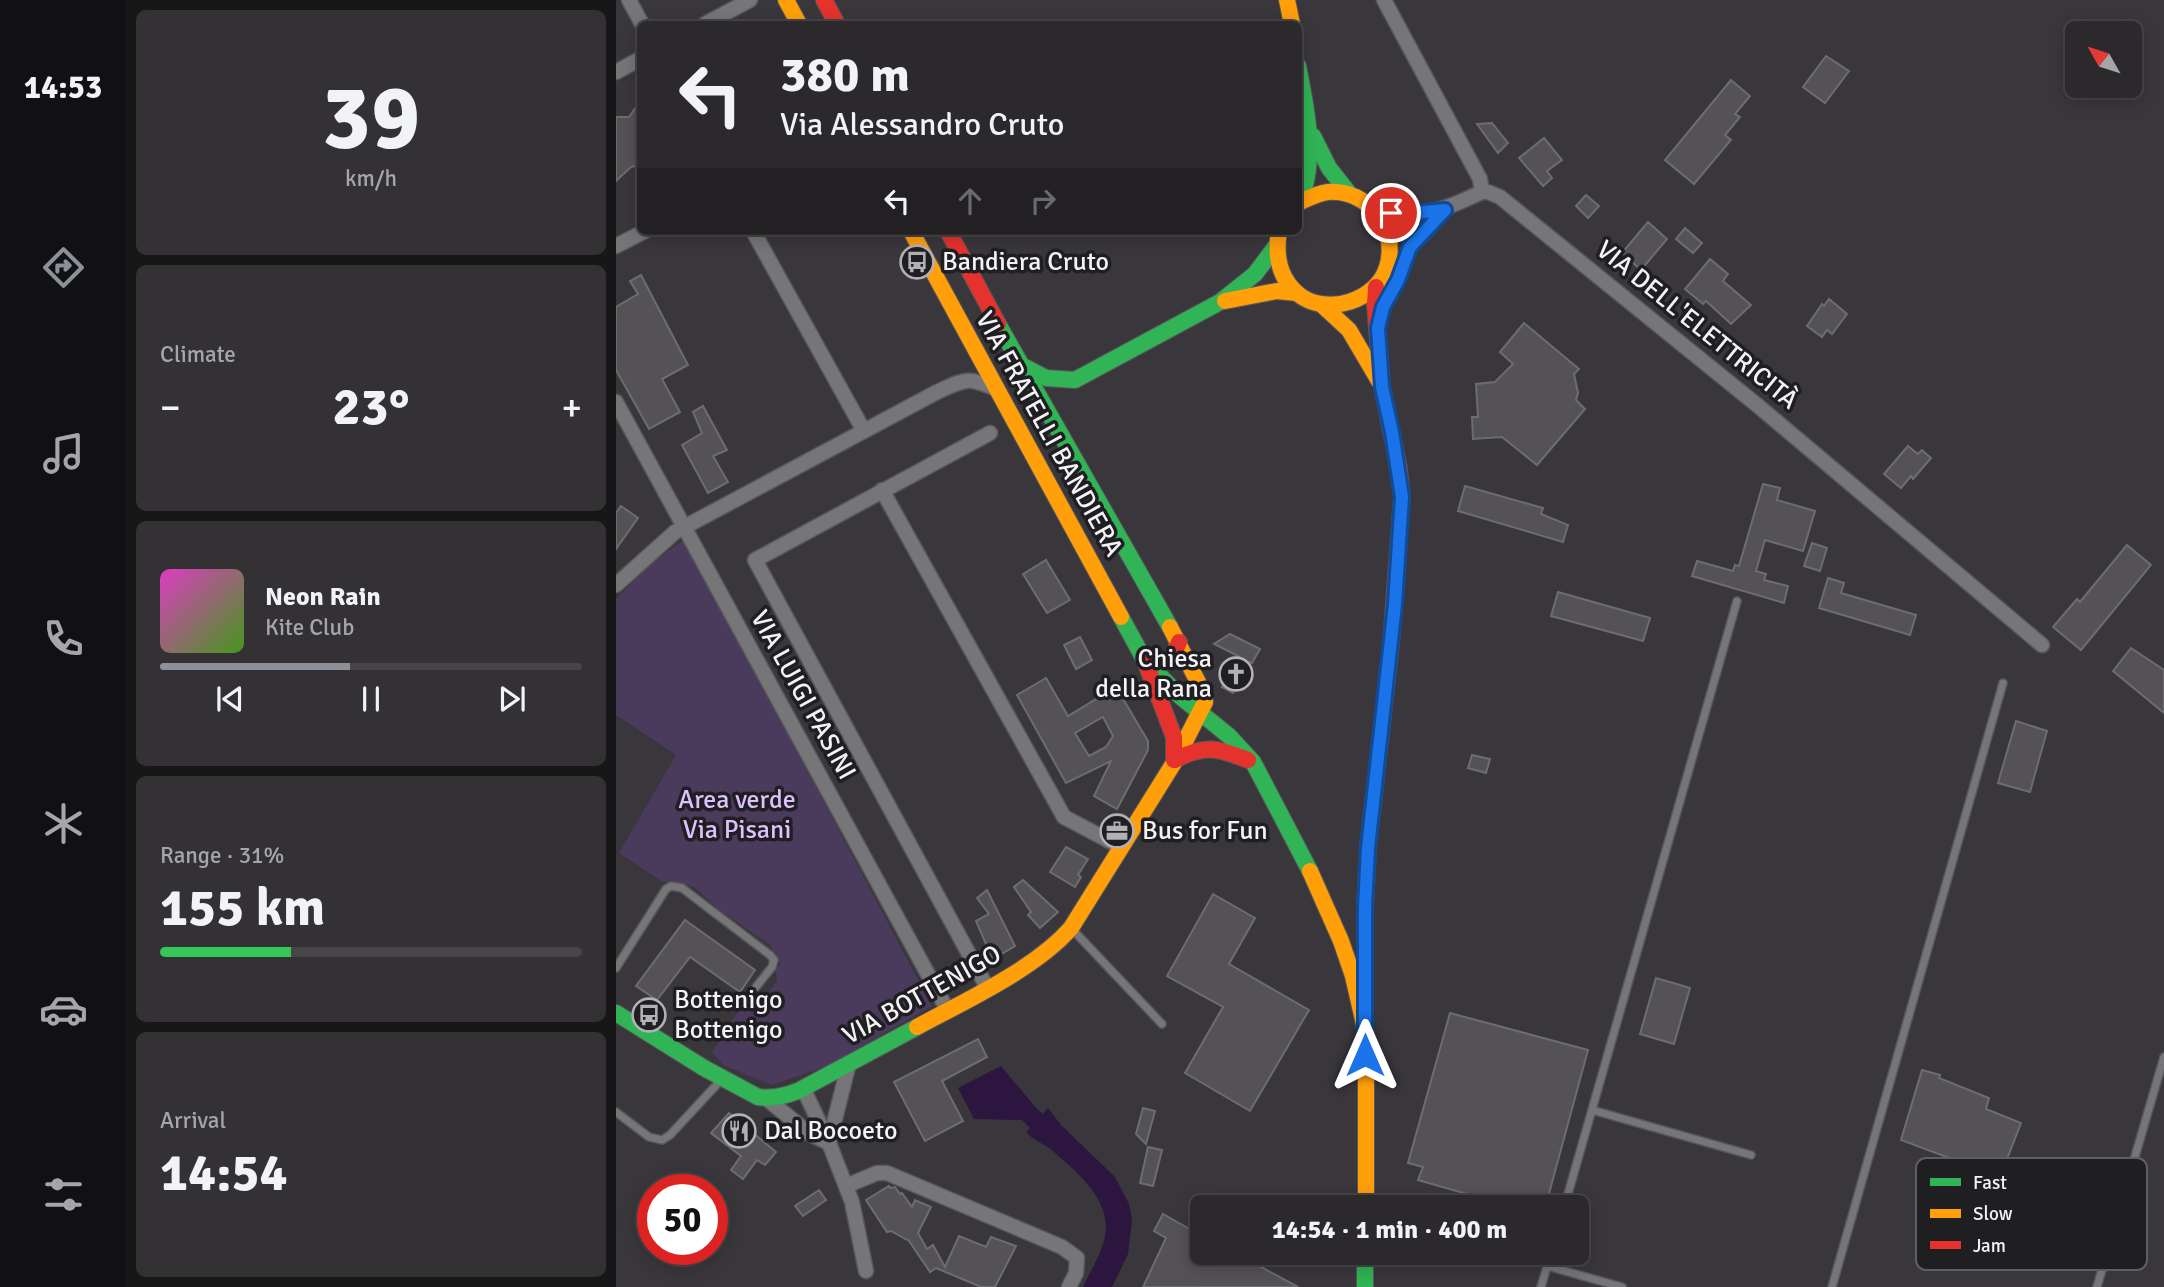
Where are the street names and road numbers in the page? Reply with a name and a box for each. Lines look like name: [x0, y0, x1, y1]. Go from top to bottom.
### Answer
street label: VIA DELL'ELETTRICITÀ: [1590, 234, 1804, 416]
street label: VIA FRATELLI BANDIERA: [968, 306, 1130, 562]
street label: VIA LUIGI PASINI: [743, 605, 863, 785]
street label: VIA BOTTENIGO: [837, 938, 1007, 1052]

